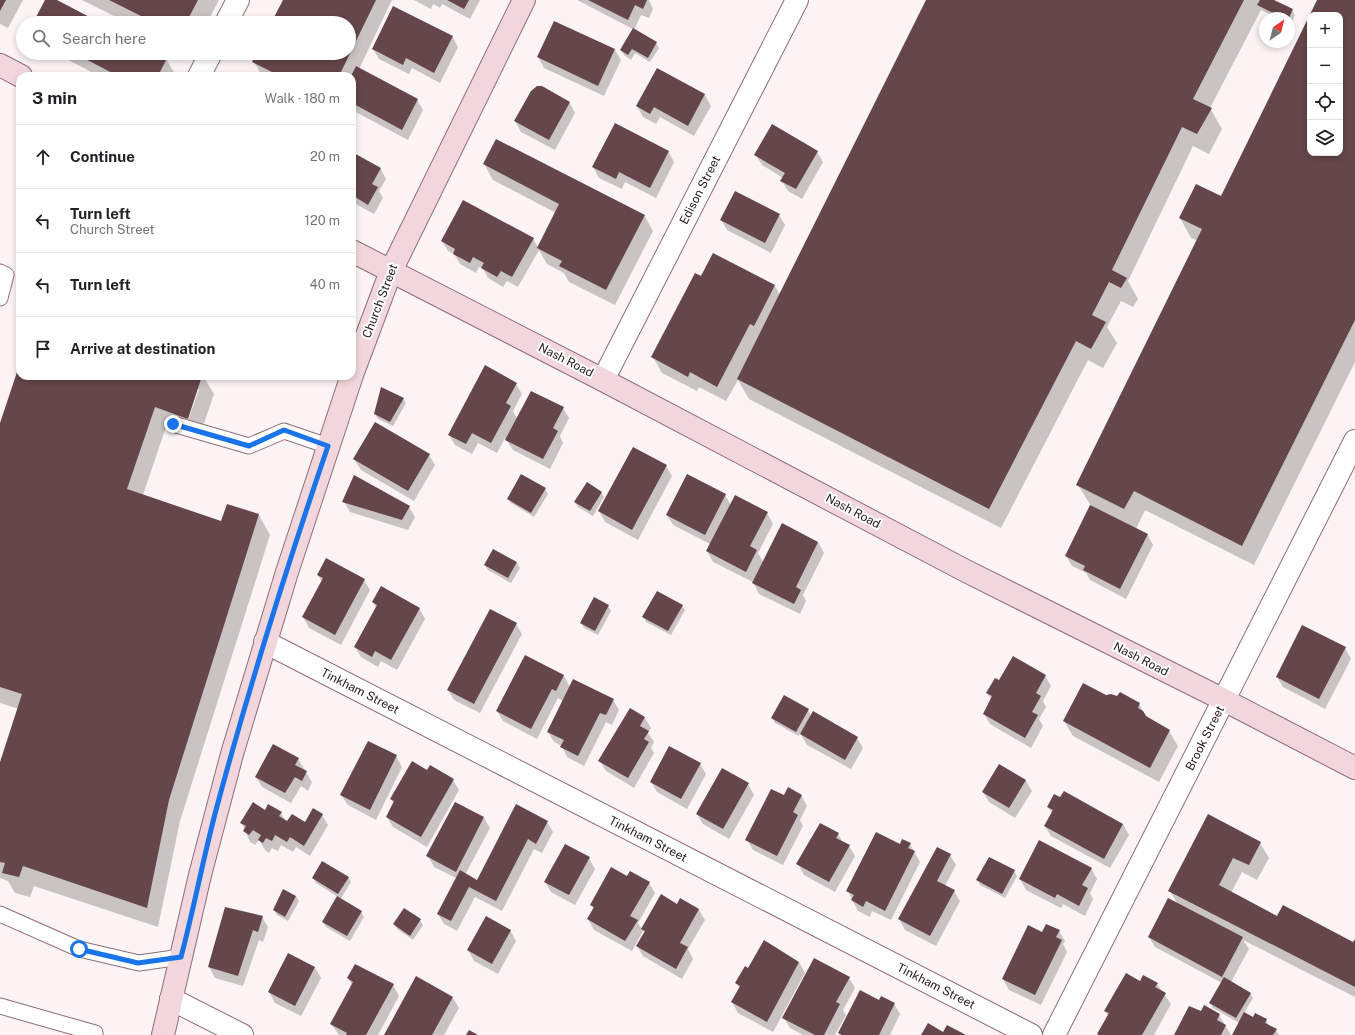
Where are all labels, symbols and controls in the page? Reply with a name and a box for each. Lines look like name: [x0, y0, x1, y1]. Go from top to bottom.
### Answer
north arrow: [1259, 12, 1295, 48]
map controls: [1307, 12, 1343, 156]
button: +: [1307, 12, 1343, 48]
search box: [16, 16, 356, 60]
icon: search: [30, 27, 52, 49]
text: Search here: [62, 30, 146, 47]
button: −: [1307, 48, 1343, 84]
button: locate: [1307, 84, 1343, 120]
text: 3 min: [32, 88, 77, 108]
text: Walk · 180 m: [265, 91, 340, 106]
button: layers: [1307, 120, 1343, 156]
icon: ahead: [32, 146, 54, 168]
text: Continue: [70, 148, 135, 165]
text: 20 m: [310, 149, 340, 164]
street label: Edison Street: [677, 153, 723, 227]
text: Turn left: [70, 205, 131, 222]
icon: left: [32, 210, 54, 232]
text: 120 m: [305, 213, 340, 228]
text: Church Street: [70, 222, 155, 237]
street label: Church Street: [359, 262, 401, 340]
icon: left: [32, 274, 54, 296]
text: Turn left: [70, 276, 131, 293]
text: 40 m: [309, 277, 340, 292]
icon: arrive: [32, 338, 54, 360]
text: Arrive at destination: [70, 340, 215, 357]
street label: Nash Road: [536, 340, 596, 380]
route end: [164, 415, 182, 433]
street label: Nash Road: [823, 491, 883, 531]
street label: Nash Road: [1111, 639, 1171, 679]
street label: Tinkham Street: [319, 665, 402, 717]
street label: Brook Street: [1183, 703, 1227, 773]
street label: Tinkham Street: [607, 813, 690, 865]
route start: [70, 940, 88, 958]
street label: Tinkham Street: [895, 960, 978, 1012]

